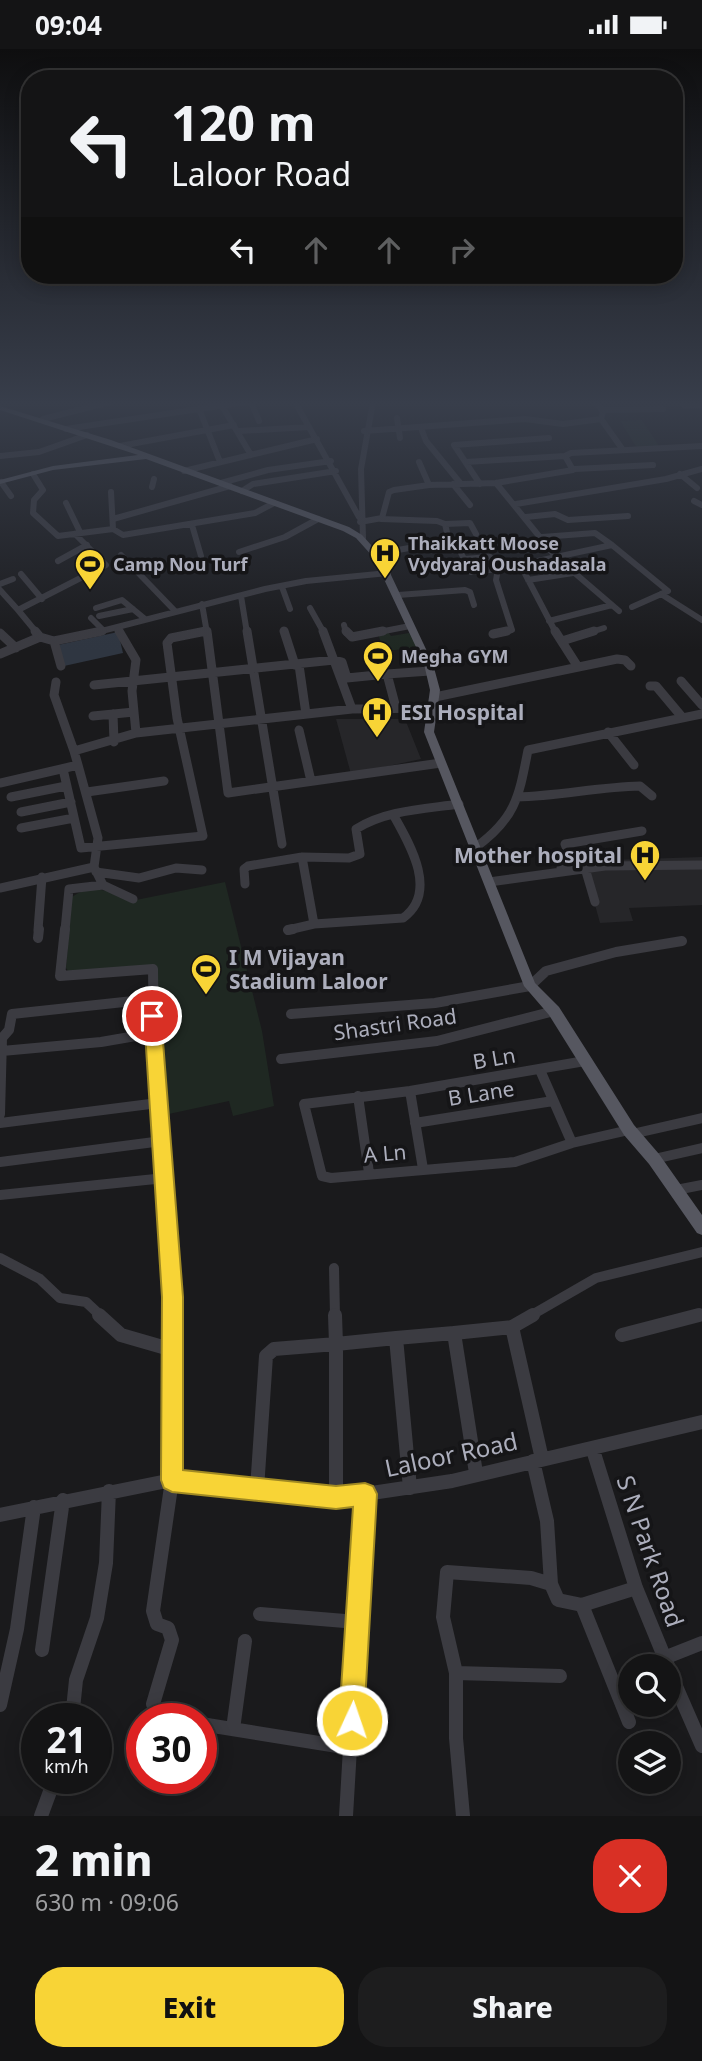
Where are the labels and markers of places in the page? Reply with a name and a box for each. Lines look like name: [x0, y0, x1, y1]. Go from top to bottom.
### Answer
place label: Thaikkatt Moose Vydyaraj Oushadasala: [408, 531, 607, 576]
hospital icon: Thaikkatt Moose Vydyaraj Oushadasala: [368, 536, 402, 580]
sports icon: Camp Nou Turf: [73, 547, 107, 591]
place label: Camp Nou Turf: [113, 552, 248, 576]
sports icon: Megha GYM: [361, 639, 395, 683]
place label: Megha GYM: [401, 644, 509, 668]
hospital icon: ESI Hospital: [360, 695, 394, 739]
place label: ESI Hospital: [400, 698, 524, 726]
hospital icon: Mother hospital: [628, 838, 662, 882]
place label: Mother hospital: [454, 841, 622, 869]
place label: I M Vijayan Stadium Laloor: [229, 943, 388, 995]
sports icon: I M Vijayan Stadium Laloor: [189, 952, 223, 996]
pin: [122, 986, 182, 1046]

